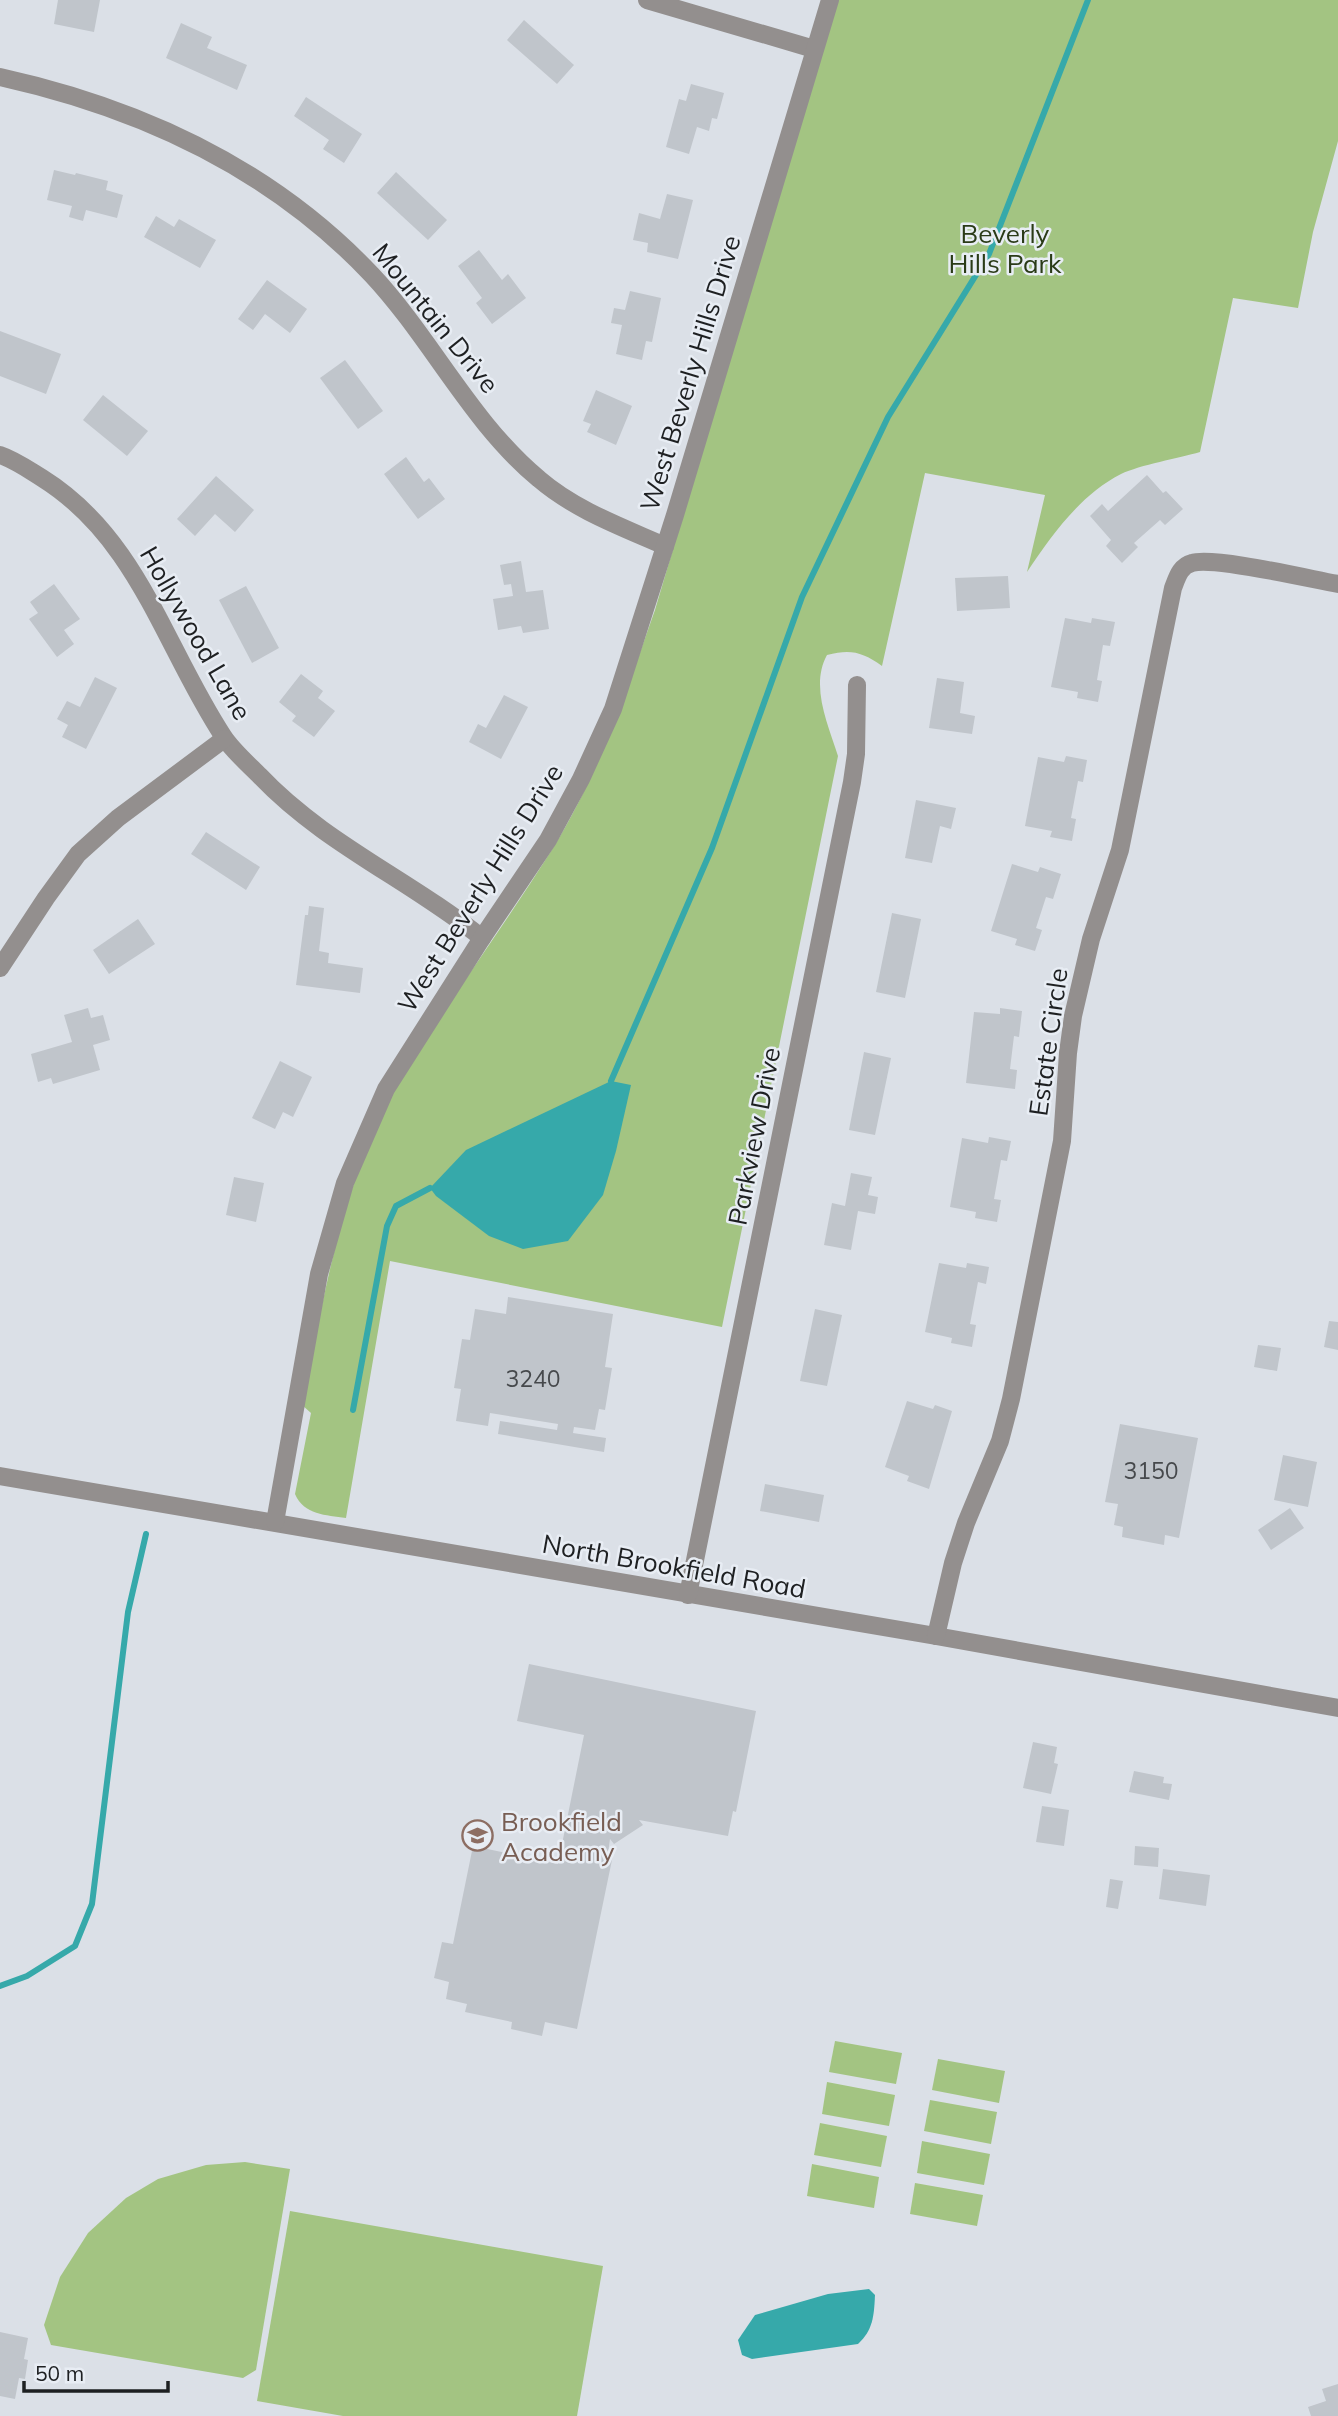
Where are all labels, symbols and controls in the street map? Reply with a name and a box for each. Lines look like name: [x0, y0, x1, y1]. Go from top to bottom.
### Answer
park label: Beverly Hills Park: [949, 217, 1062, 280]
street label: West Beverly Hills Drive: [632, 231, 748, 515]
street label: Mountain Drive: [366, 236, 506, 400]
street label: Hollywood Lane: [133, 540, 259, 726]
street label: West Beverly Hills Drive: [390, 758, 570, 1018]
street label: Estate Circle: [1021, 966, 1075, 1118]
street label: Parkview Drive: [721, 1044, 787, 1228]
house number: 3240: [505, 1364, 561, 1393]
house number: 3150: [1123, 1456, 1179, 1485]
street label: North Brookfield Road: [540, 1527, 808, 1605]
place label: Brookfield Academy: [501, 1805, 622, 1868]
school or university icon: Brookfield Academy: [461, 1819, 495, 1853]
scale bar: [24, 2350, 168, 2394]
text: 50 m: [35, 2360, 84, 2386]

